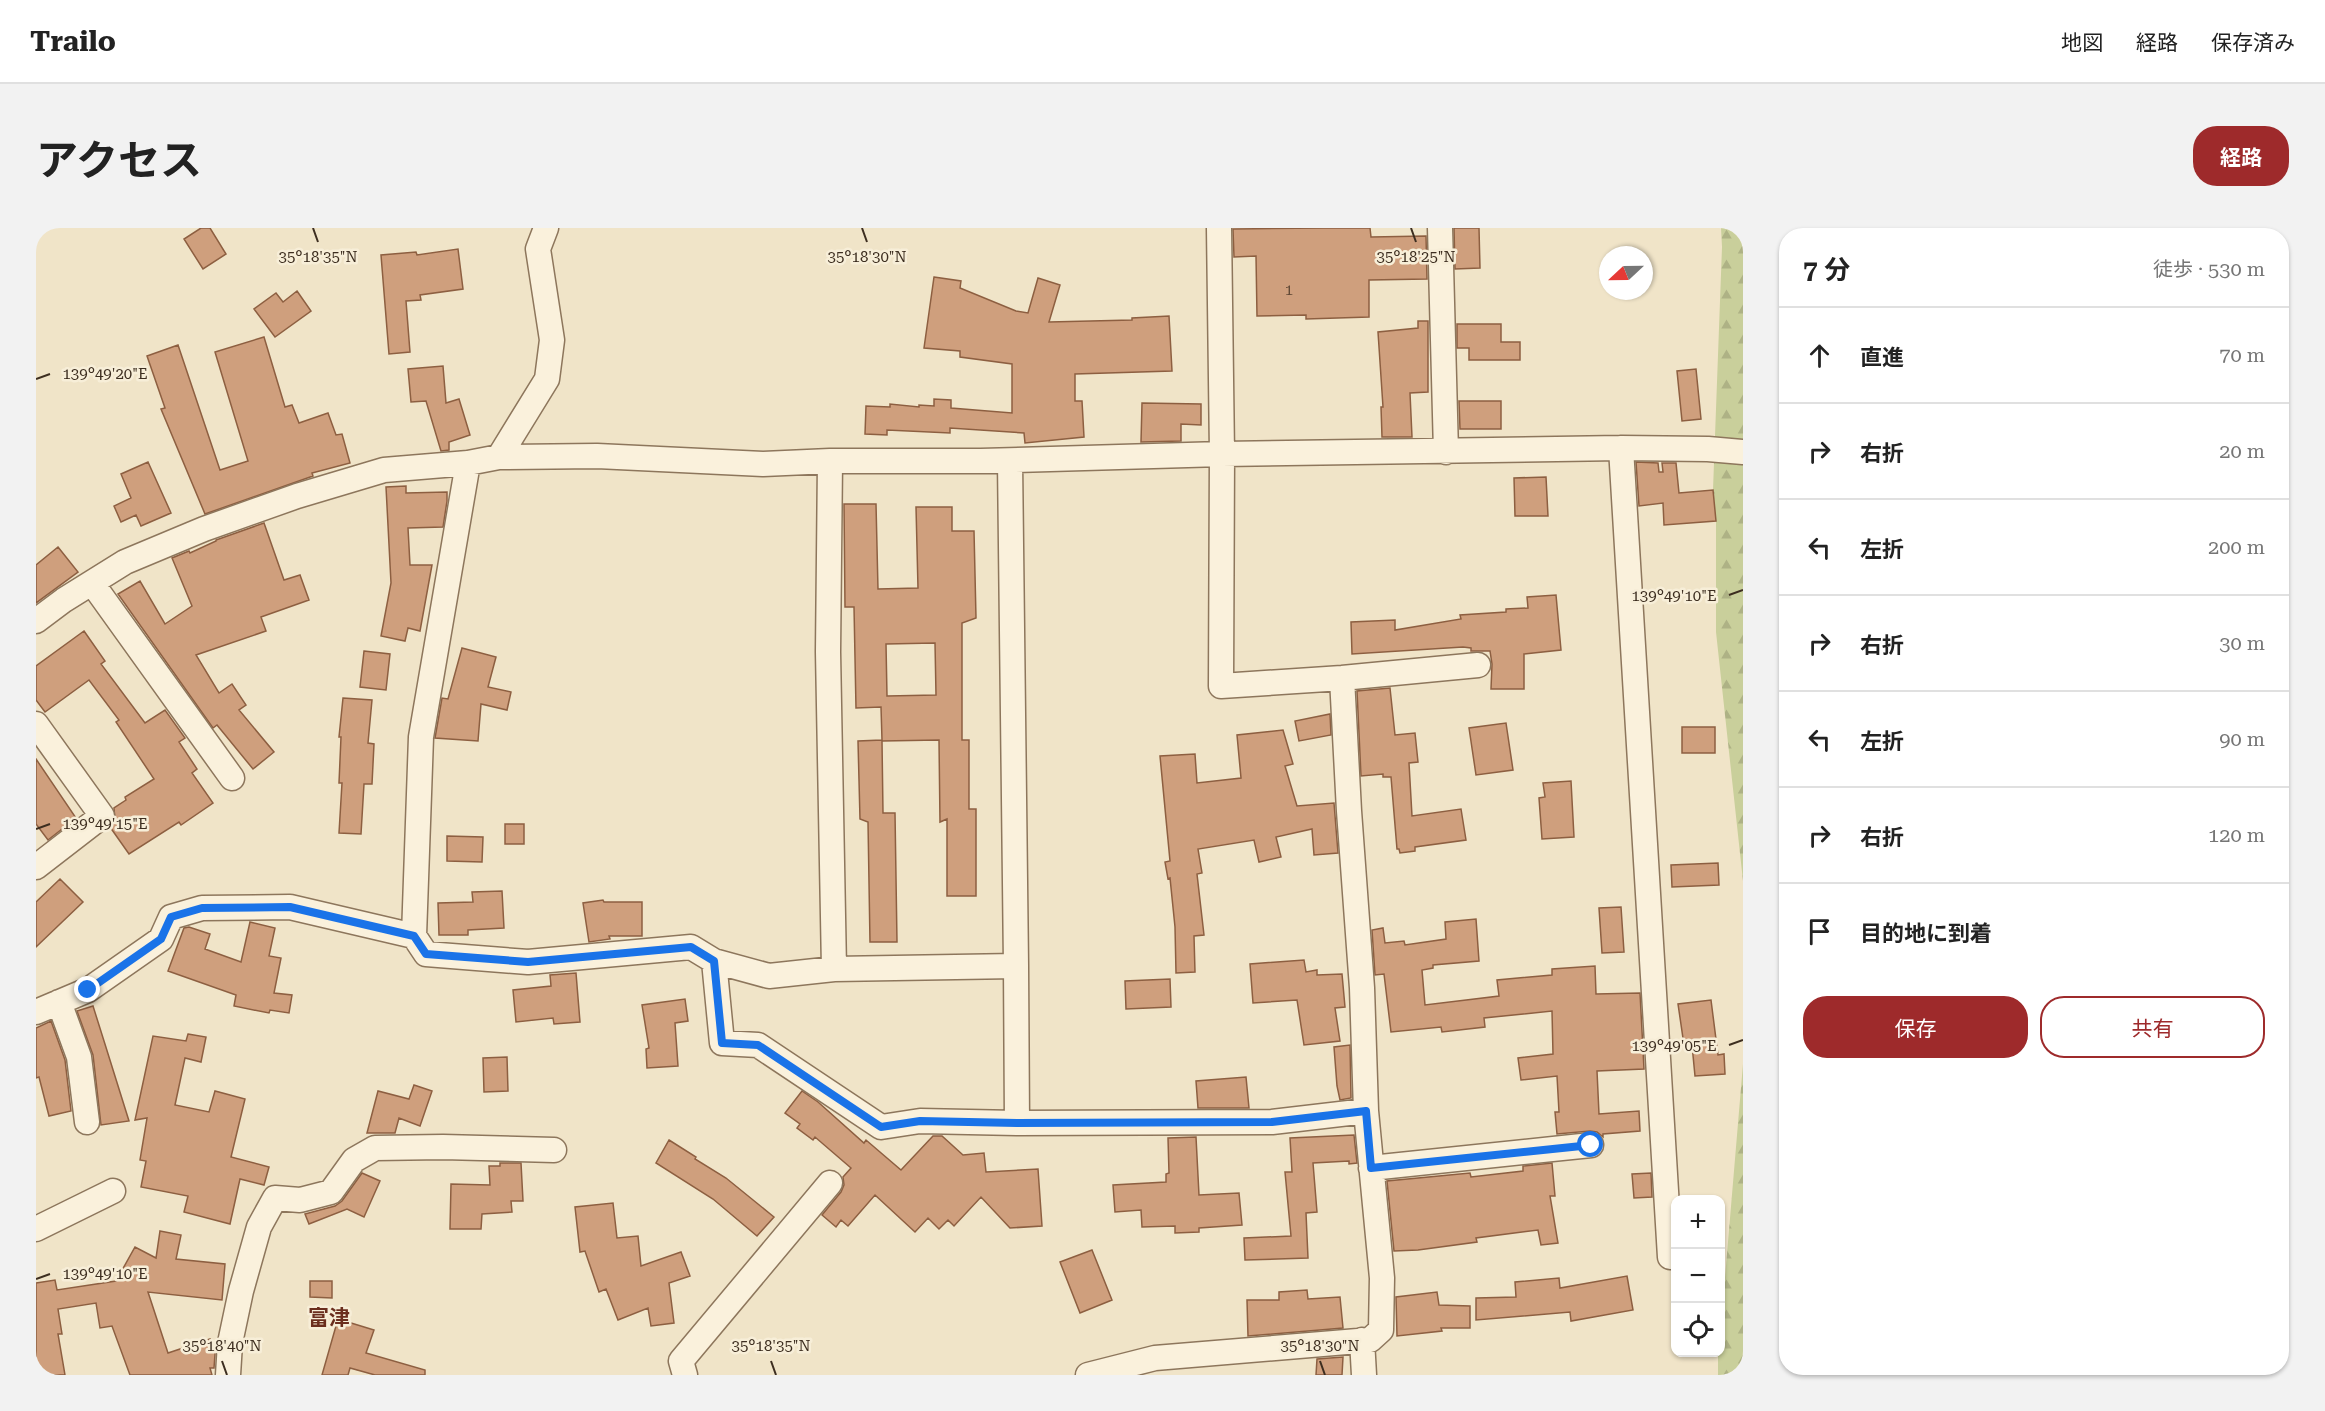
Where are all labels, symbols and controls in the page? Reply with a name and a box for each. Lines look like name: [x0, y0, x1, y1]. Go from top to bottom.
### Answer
text: Trailo: [30, 25, 116, 58]
text: 地図: [2061, 31, 2103, 55]
text: 経路: [2136, 31, 2178, 55]
text: 保存済み: [2211, 31, 2295, 55]
button: 経路: [2193, 126, 2289, 186]
text: アクセス: [36, 136, 202, 185]
north arrow: [1599, 246, 1653, 300]
text: 35°18'35"N: [278, 248, 358, 266]
text: 35°18'30"N: [827, 248, 907, 266]
text: 35°18'25"N: [1376, 248, 1456, 266]
text: 7 分: [1803, 255, 1850, 285]
text: 徒歩 · 530 m: [2153, 257, 2265, 281]
house number: 1: [1285, 281, 1293, 299]
icon: ahead: [1803, 339, 1836, 372]
text: 70 m: [2219, 343, 2265, 367]
text: 直進: [1860, 345, 1904, 370]
text: 139°49'20"E: [62, 365, 148, 383]
icon: right: [1803, 435, 1836, 468]
text: 20 m: [2219, 439, 2265, 463]
text: 右折: [1860, 441, 1904, 466]
icon: left: [1803, 531, 1836, 564]
text: 200 m: [2208, 535, 2265, 559]
text: 左折: [1860, 537, 1904, 562]
text: 139°49'10"E: [1631, 587, 1717, 605]
icon: right: [1803, 627, 1836, 660]
text: 30 m: [2219, 631, 2265, 655]
text: 右折: [1860, 633, 1904, 658]
icon: left: [1803, 723, 1836, 756]
text: 90 m: [2219, 727, 2265, 751]
text: 左折: [1860, 729, 1904, 754]
text: 139°49'15"E: [62, 815, 148, 833]
icon: right: [1803, 819, 1836, 852]
text: 120 m: [2208, 823, 2265, 847]
text: 右折: [1860, 825, 1904, 850]
icon: arrive: [1803, 915, 1836, 948]
text: 目的地に到着: [1860, 921, 1992, 946]
route end: [74, 976, 100, 1002]
button: 保存: [1803, 996, 2028, 1058]
button: 共有: [2040, 996, 2265, 1058]
text: 139°49'05"E: [1631, 1037, 1717, 1055]
route start: [1577, 1131, 1603, 1157]
map controls: [1671, 1195, 1725, 1357]
button: +: [1671, 1195, 1725, 1249]
button: −: [1671, 1249, 1725, 1303]
text: 139°49'10"E: [62, 1265, 148, 1283]
button: locate: [1671, 1303, 1725, 1357]
district label: 富津: [308, 1306, 350, 1330]
text: 35°18'40"N: [182, 1337, 262, 1355]
text: 35°18'35"N: [731, 1337, 811, 1355]
text: 35°18'30"N: [1280, 1337, 1360, 1355]

